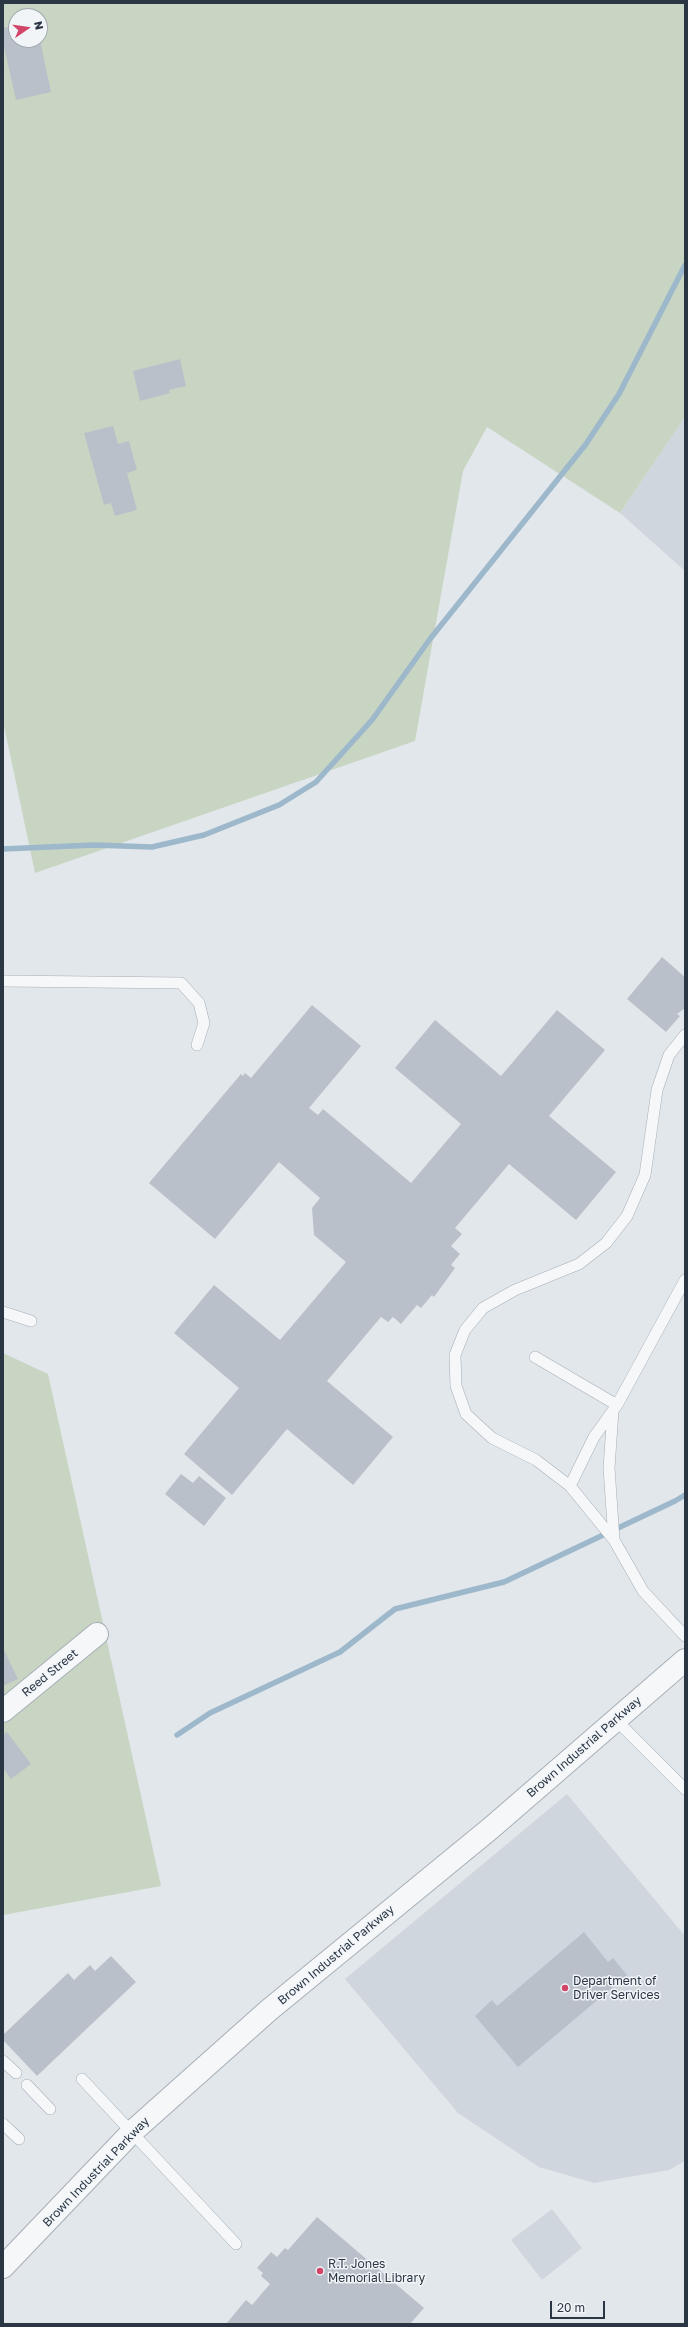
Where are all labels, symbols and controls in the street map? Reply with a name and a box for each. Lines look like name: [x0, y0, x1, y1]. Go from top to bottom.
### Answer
north arrow: [8, 8, 48, 48]
text: N: [32, 20, 46, 31]
street label: Reed Street: [19, 1646, 81, 1700]
street label: Brown Industrial Parkway: [524, 1693, 644, 1801]
street label: Brown Industrial Parkway: [275, 1902, 397, 2008]
place label: Department of Driver Services: [573, 1974, 660, 2002]
marker: Department of Driver Services: [560, 1983, 570, 1993]
street label: Brown Industrial Parkway: [40, 2114, 152, 2230]
place label: R.T. Jones Memorial Library: [328, 2257, 425, 2285]
marker: R.T. Jones Memorial Library: [315, 2266, 325, 2276]
scale bar: [552, 2293, 607, 2319]
text: 20 m: [557, 2300, 585, 2315]

